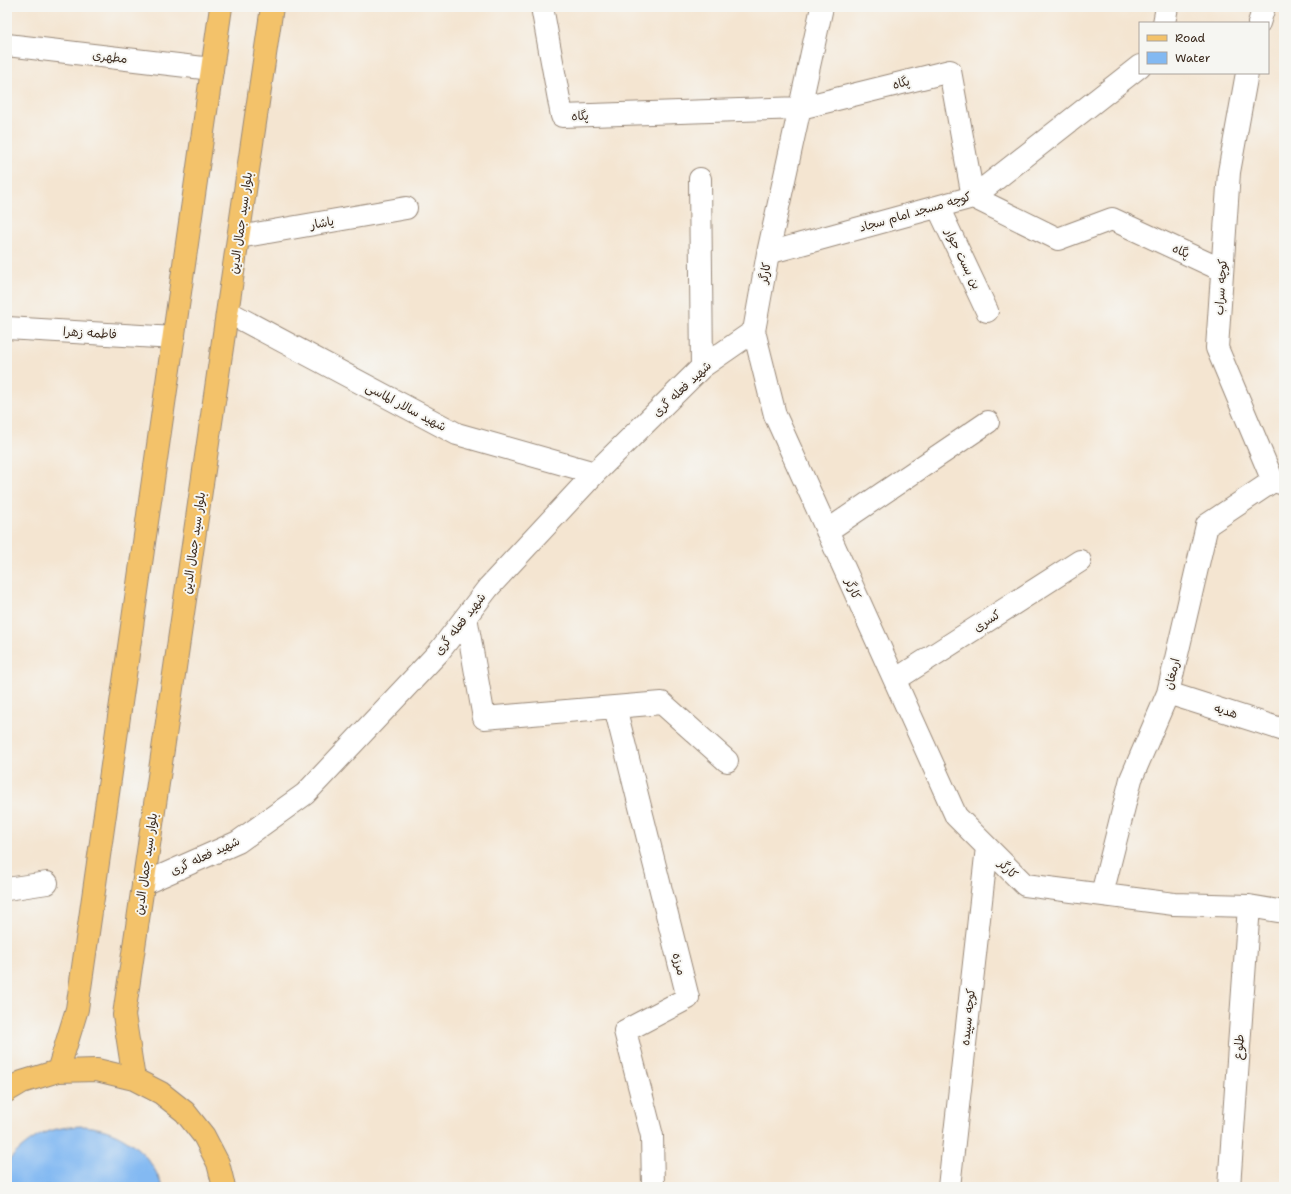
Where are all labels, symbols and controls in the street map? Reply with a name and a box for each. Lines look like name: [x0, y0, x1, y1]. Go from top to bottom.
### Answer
legend: [1139, 22, 1269, 74]
text: Road: [1175, 30, 1206, 46]
street label: مطهری: [92, 47, 128, 67]
text: Water: [1175, 50, 1211, 66]
street label: پگاه: [891, 73, 911, 93]
street label: پگاه: [571, 108, 589, 124]
street label: بلوار سید جمال الدین: [226, 171, 256, 275]
street label: کوچه مسجد امام سجاد: [857, 188, 973, 237]
street label: یاشار: [308, 213, 335, 233]
street label: بن بست جوار: [941, 225, 985, 292]
street label: پگاه: [1170, 240, 1192, 262]
street label: کوچه سراب: [1211, 258, 1231, 316]
street label: کارگر: [755, 261, 775, 286]
street label: فاطمه زهرا: [63, 324, 117, 342]
street label: شهید فعله گری: [649, 358, 715, 420]
street label: شهید سالار الماسی: [363, 379, 449, 435]
street label: بلوار سید جمال الدین: [179, 491, 209, 595]
street label: کارگر: [841, 575, 865, 602]
street label: شهید فعله گری: [431, 590, 489, 658]
street label: کسری: [970, 606, 1004, 636]
street label: ارمغان: [1160, 657, 1184, 691]
street label: هدیه: [1212, 700, 1240, 722]
street label: بلوار سید جمال الدین: [131, 812, 161, 916]
street label: شهید فعله گری: [168, 833, 242, 879]
street label: کارگر: [994, 855, 1021, 882]
street label: مرزه: [669, 951, 690, 977]
street label: کوچه سپیده: [957, 988, 979, 1046]
street label: طلوع: [1230, 1034, 1249, 1061]

